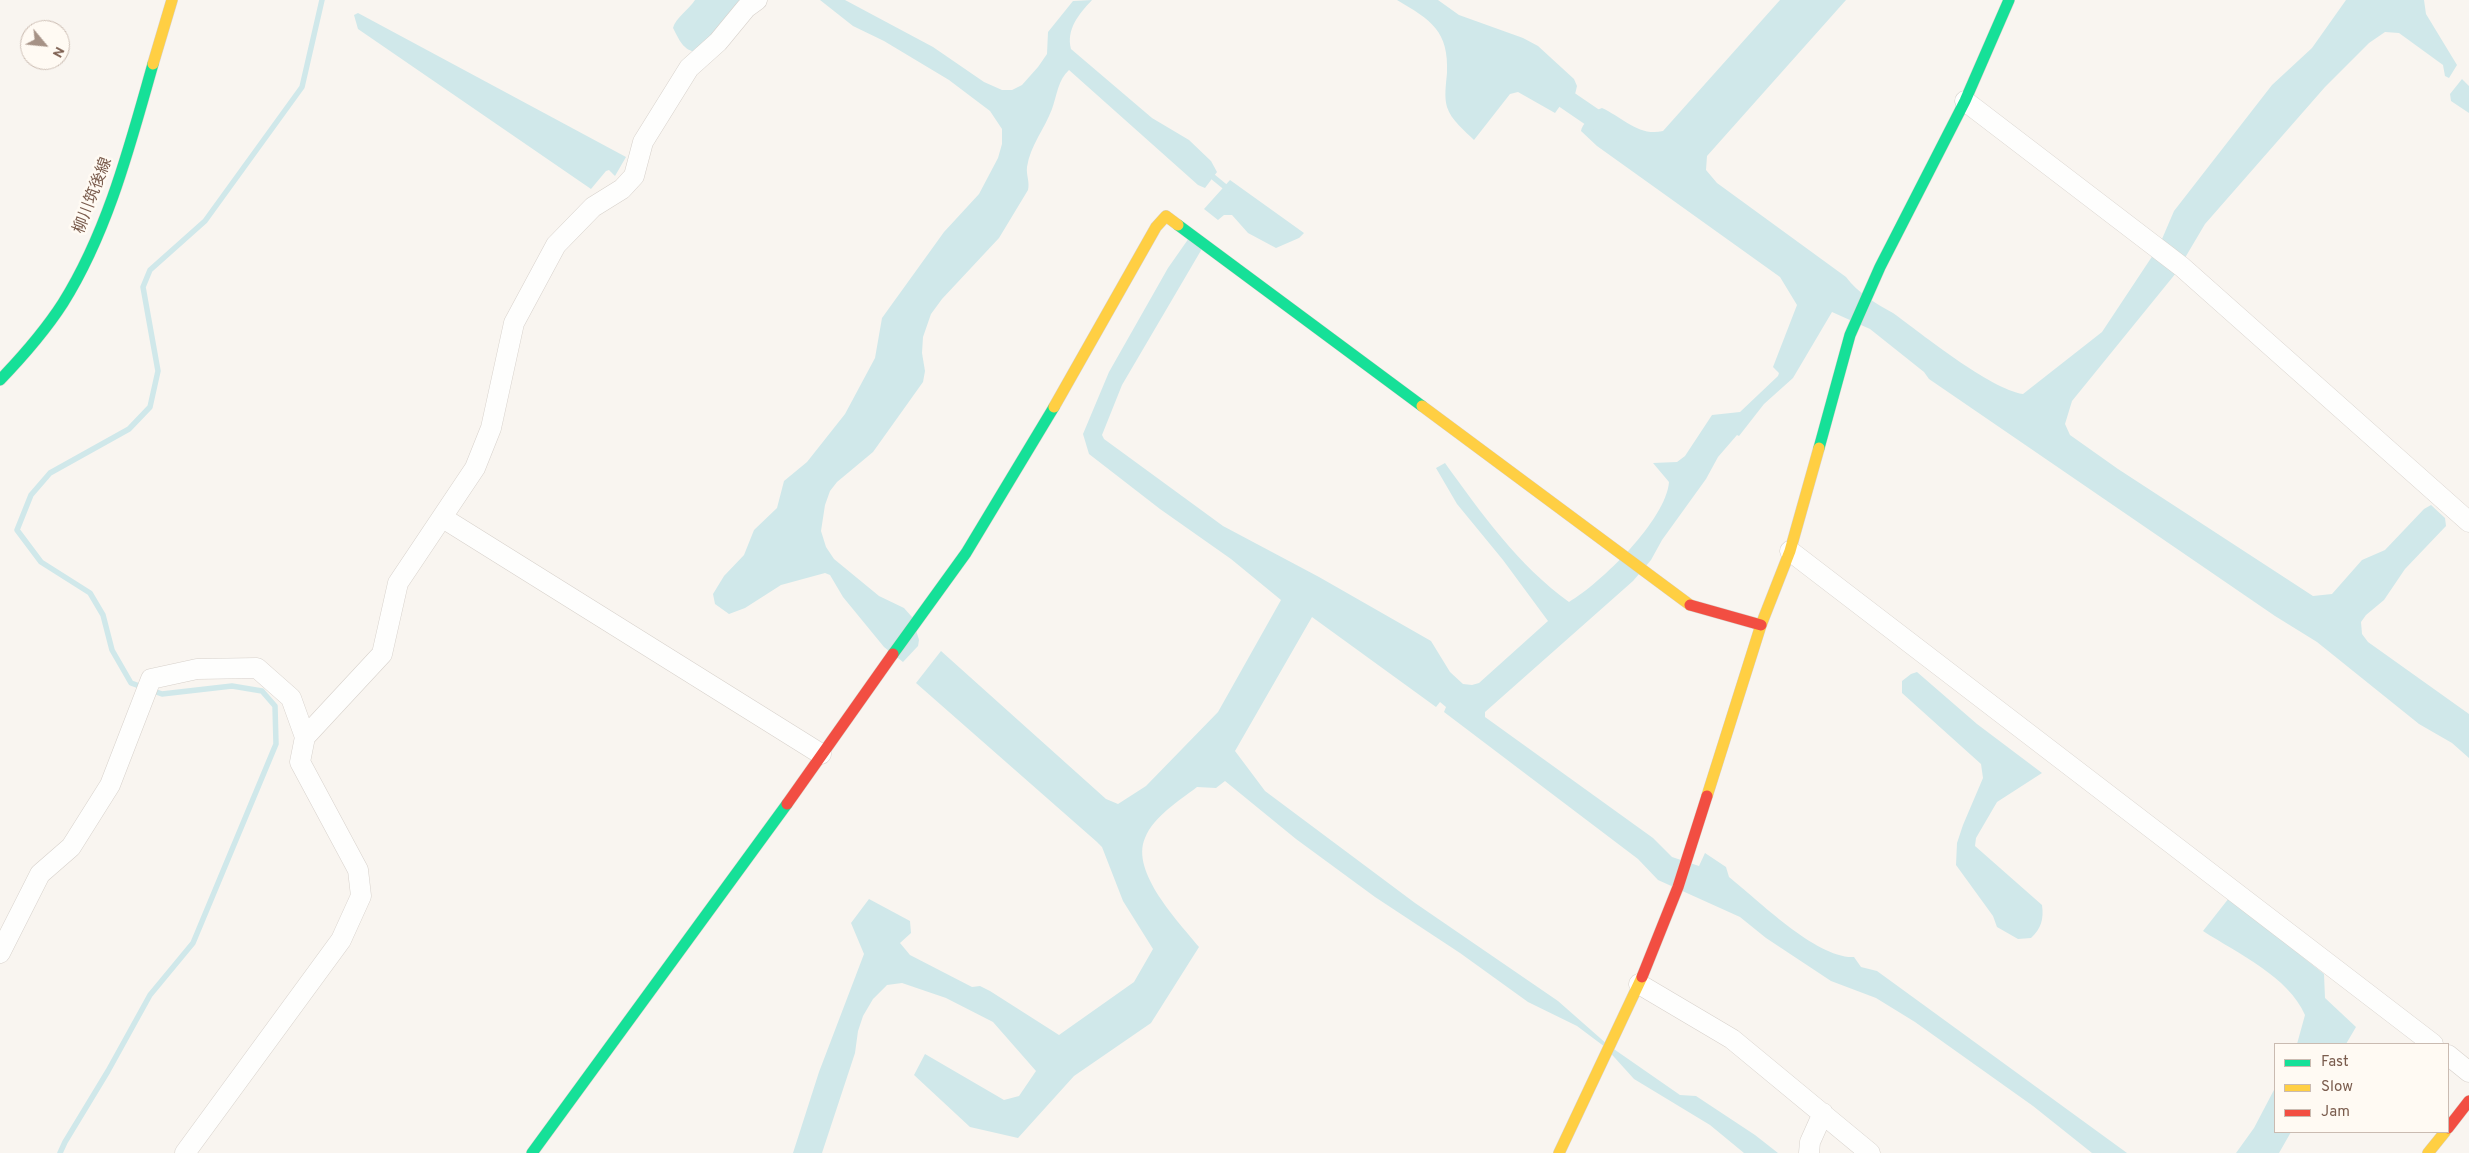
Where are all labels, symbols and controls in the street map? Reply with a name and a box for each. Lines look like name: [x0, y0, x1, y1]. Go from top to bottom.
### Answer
north arrow: [20, 20, 70, 70]
text: N: [48, 43, 68, 60]
street label: 柳川筑後線: [71, 155, 117, 237]
legend: [2274, 1043, 2449, 1133]
text: Fast: [2321, 1053, 2349, 1072]
text: Slow: [2321, 1078, 2353, 1097]
text: Jam: [2321, 1103, 2350, 1122]

